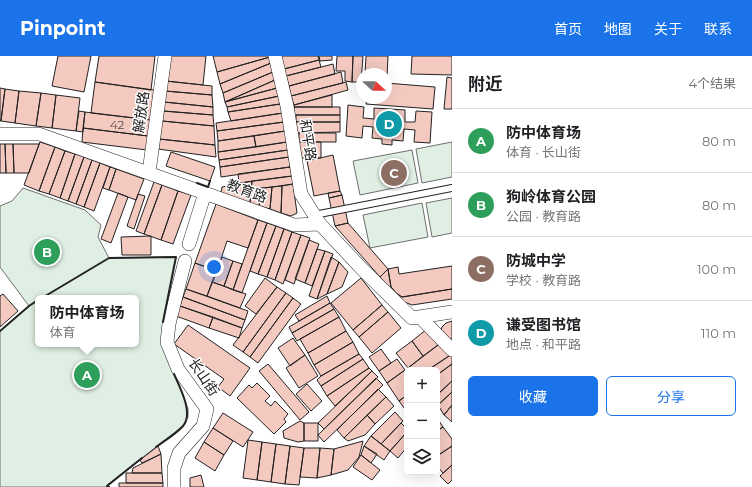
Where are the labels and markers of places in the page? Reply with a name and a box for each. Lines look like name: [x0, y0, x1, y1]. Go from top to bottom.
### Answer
pin: D: [376, 109, 402, 139]
pin: C: [381, 158, 407, 188]
pin: B: [34, 237, 60, 267]
pin: A: [74, 360, 100, 390]

